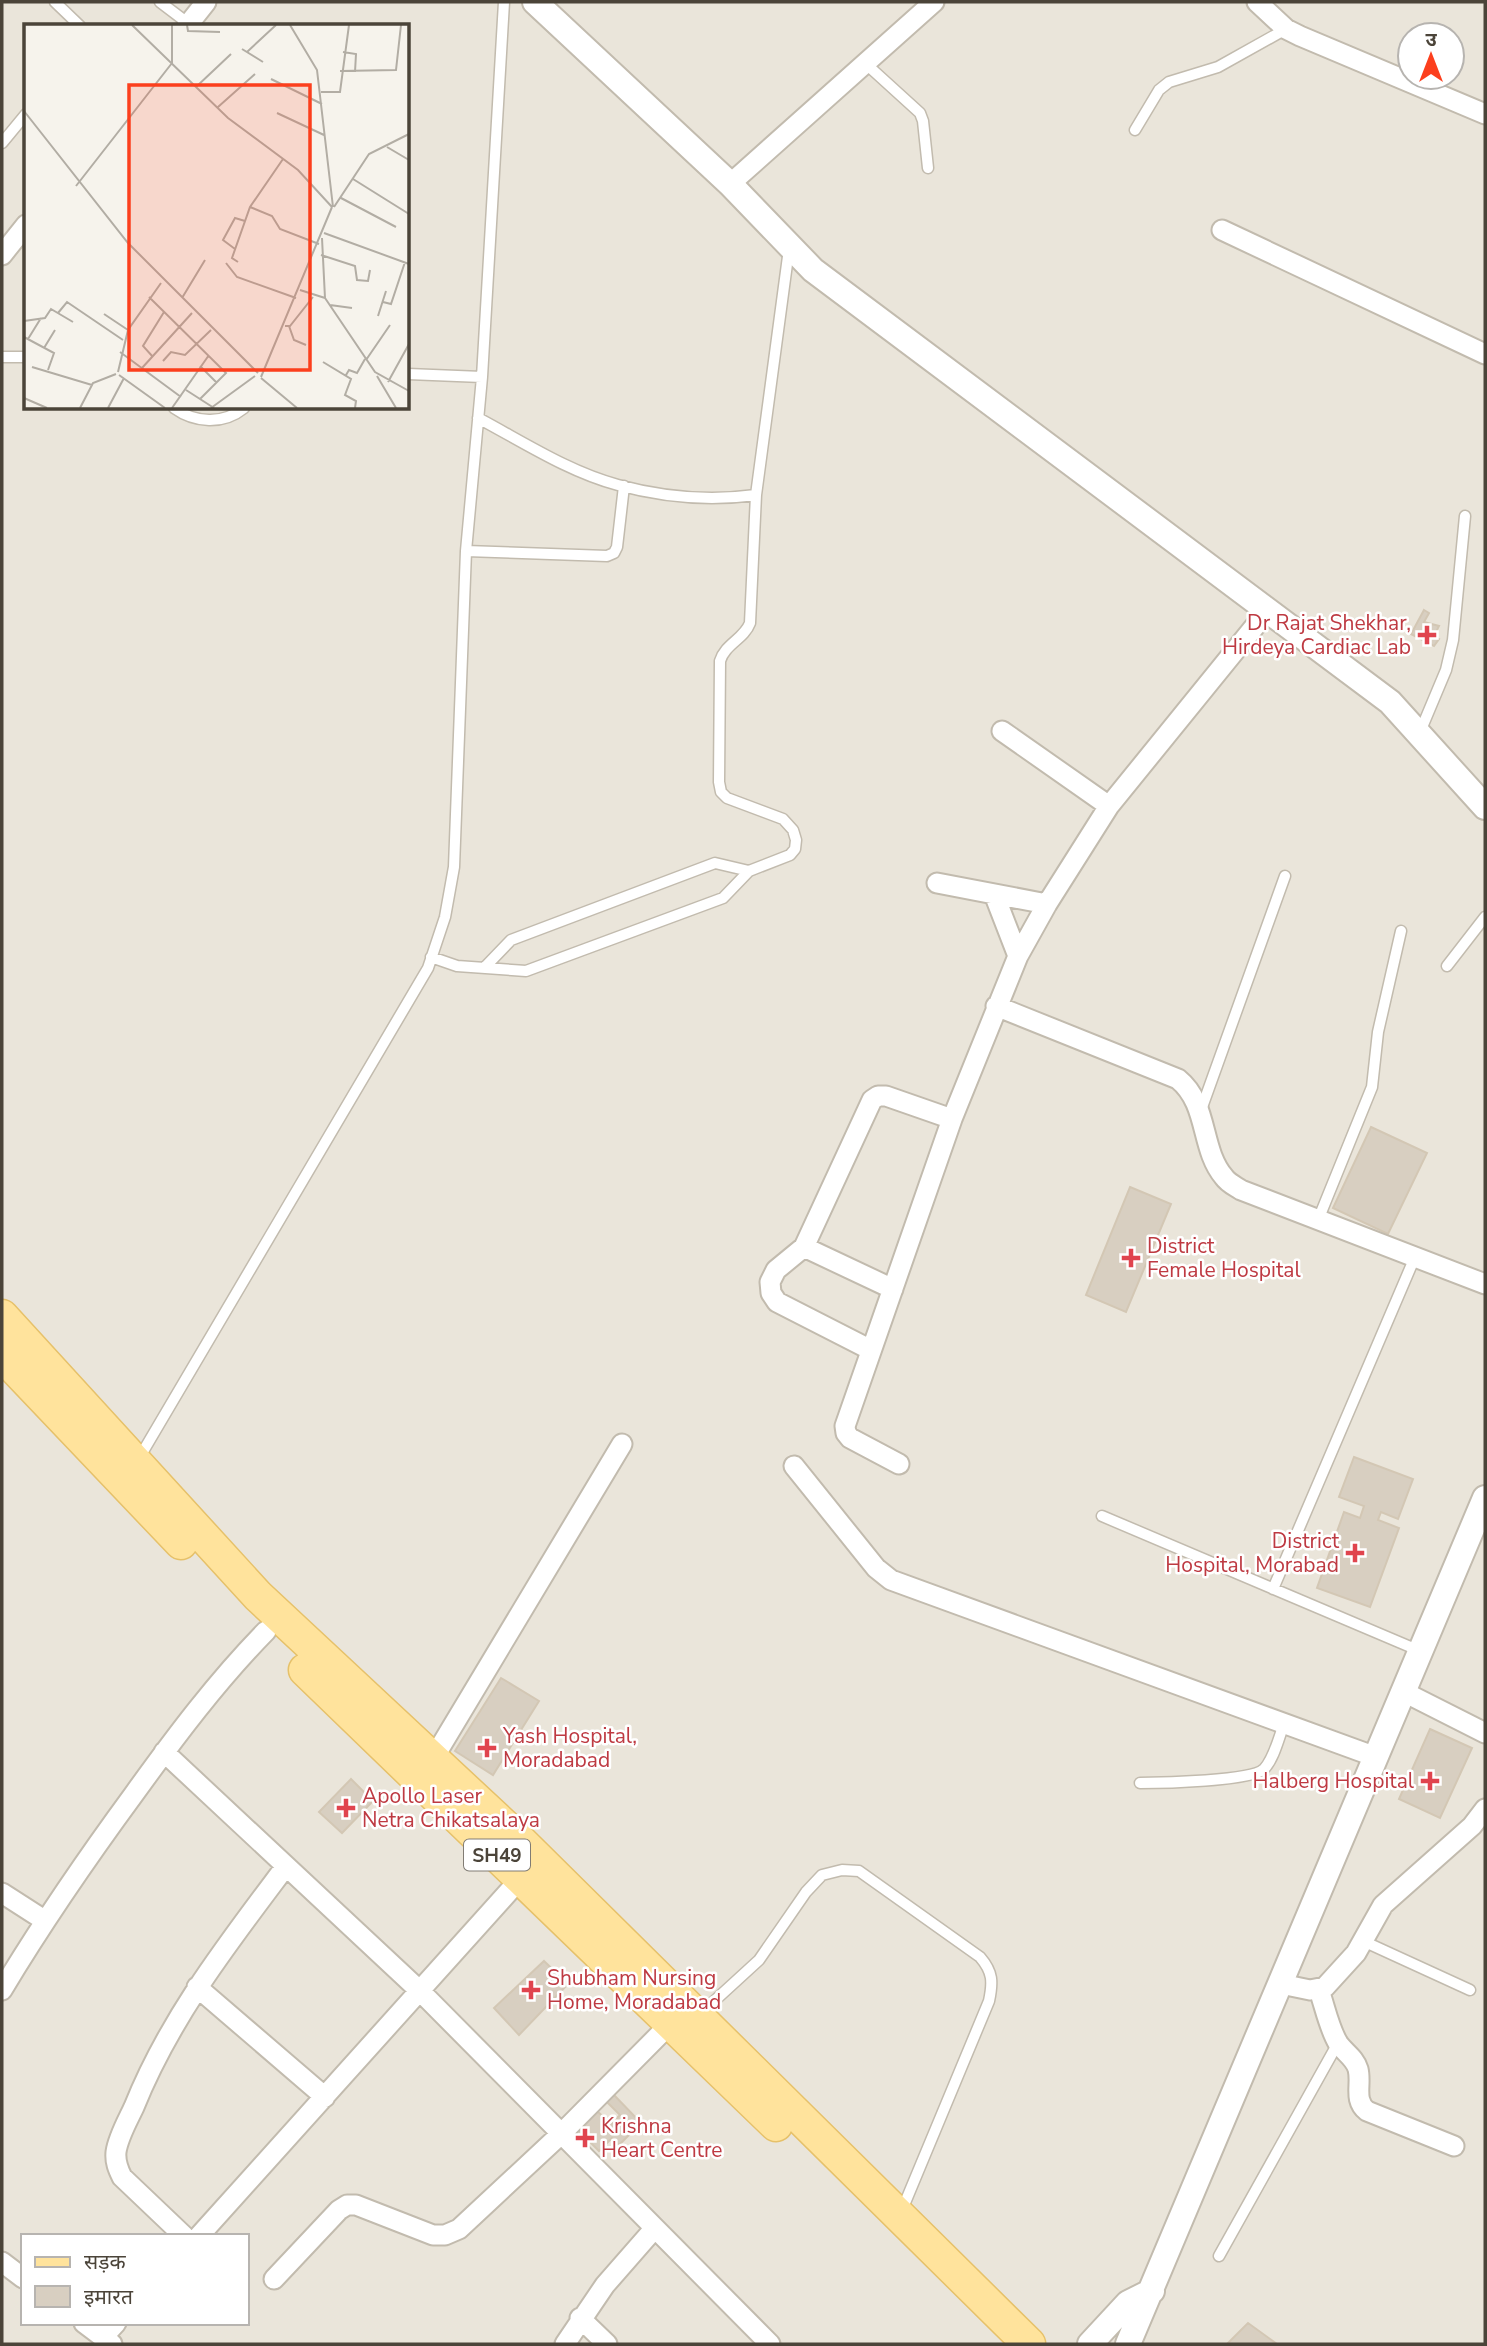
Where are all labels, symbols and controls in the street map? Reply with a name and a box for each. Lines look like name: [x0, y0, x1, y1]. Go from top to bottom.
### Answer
north arrow: [1396, 21, 1466, 91]
inset map: [24, 24, 410, 410]
text: उ: [1425, 27, 1437, 53]
place label: Dr Rajat Shekhar, Hirdeya Cardiac Lab: [1222, 609, 1411, 661]
marker: Dr Rajat Shekhar, Hirdeya Cardiac Lab: [1417, 625, 1437, 645]
place label: District Female Hospital: [1147, 1232, 1301, 1284]
marker: District Female Hospital: [1121, 1248, 1141, 1268]
place label: District Hospital, Morabad: [1165, 1527, 1340, 1579]
marker: District Hospital, Morabad: [1345, 1543, 1365, 1563]
place label: Yash Hospital, Moradabad: [502, 1722, 637, 1774]
marker: Yash Hospital, Moradabad: [477, 1738, 497, 1758]
place label: Halberg Hospital: [1253, 1767, 1415, 1795]
marker: Halberg Hospital: [1420, 1771, 1440, 1791]
place label: Apollo Laser Netra Chikatsalaya: [362, 1782, 540, 1834]
marker: Apollo Laser Netra Chikatsalaya: [336, 1798, 356, 1818]
road number: SH49: [464, 1840, 530, 1870]
place label: Shubham Nursing Home, Moradabad: [547, 1964, 721, 2016]
marker: Shubham Nursing Home, Moradabad: [521, 1980, 541, 2000]
place label: Krishna Heart Centre: [601, 2112, 723, 2164]
marker: Krishna Heart Centre: [575, 2128, 595, 2148]
legend: [21, 2234, 248, 2325]
text: सड़क: [84, 2248, 126, 2276]
text: इमारत: [84, 2283, 134, 2311]

